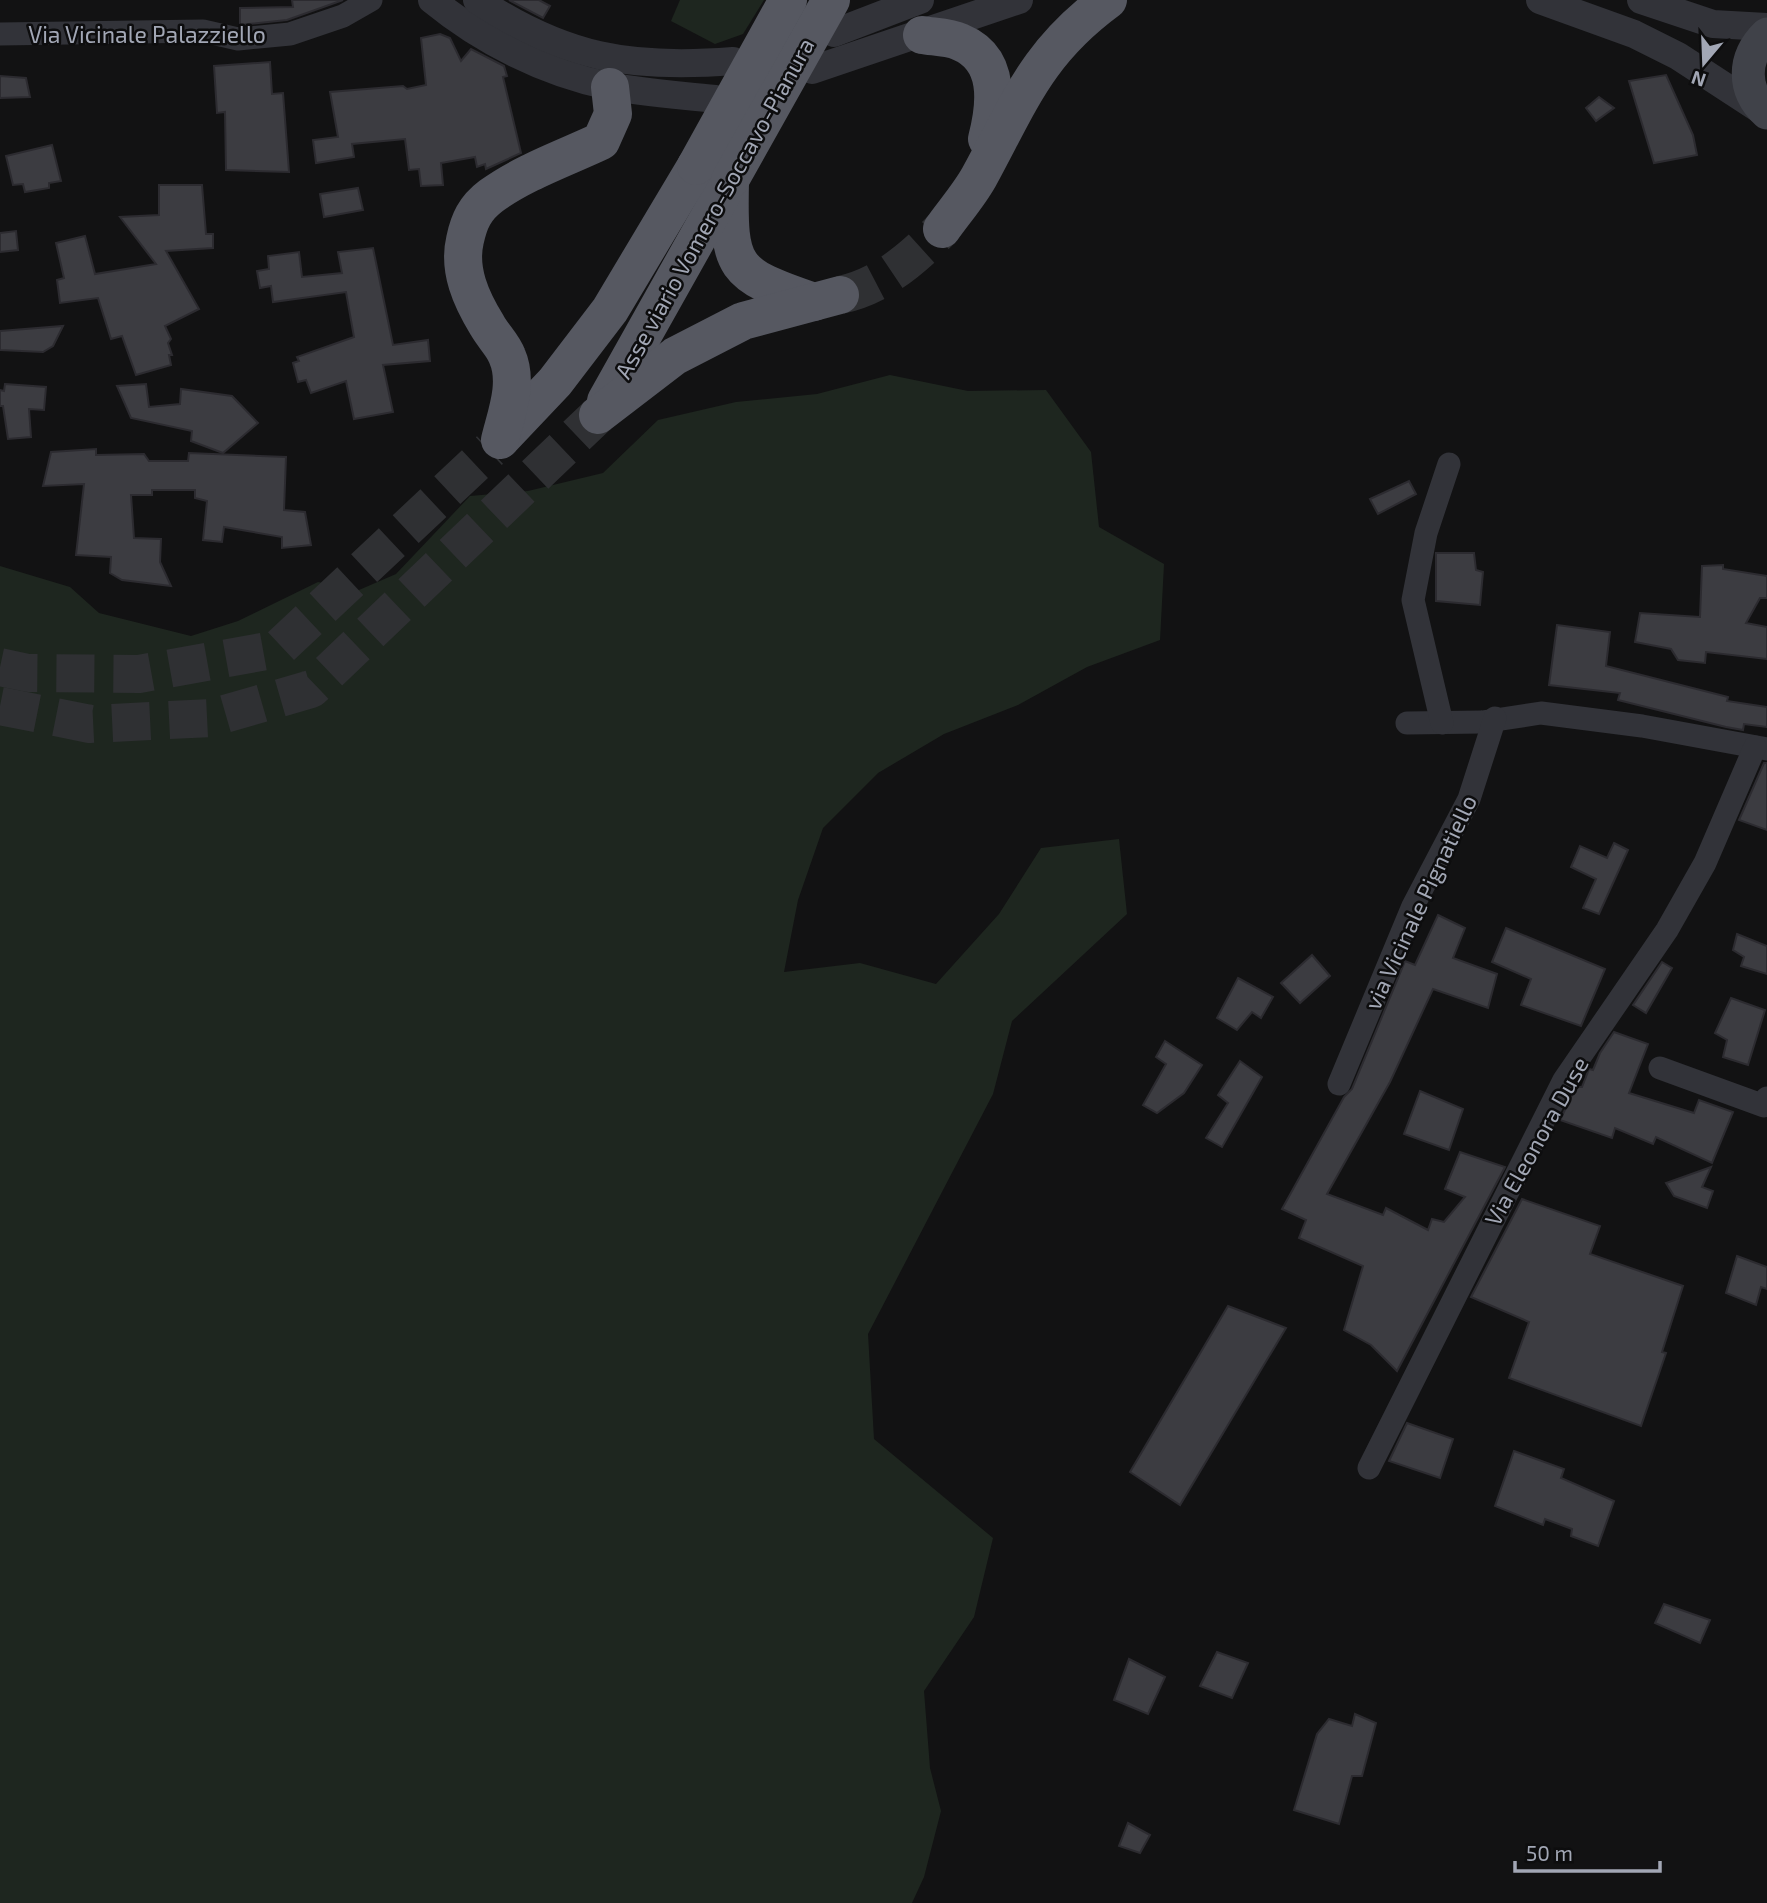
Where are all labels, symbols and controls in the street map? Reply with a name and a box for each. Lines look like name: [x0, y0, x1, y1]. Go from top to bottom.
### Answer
street label: Via Vicinale Palazziello: [28, 20, 266, 48]
north arrow: [1669, 28, 1739, 98]
street label: Asse viario Vomero-Soccavo-Pianura: [608, 33, 820, 383]
text: N: [1688, 66, 1709, 93]
street label: via Vicinale Pignatiello: [1358, 790, 1482, 1014]
street label: Via Eleonora Duse: [1478, 1052, 1594, 1230]
scale bar: [1515, 1829, 1660, 1873]
text: 50 m: [1526, 1840, 1573, 1865]

